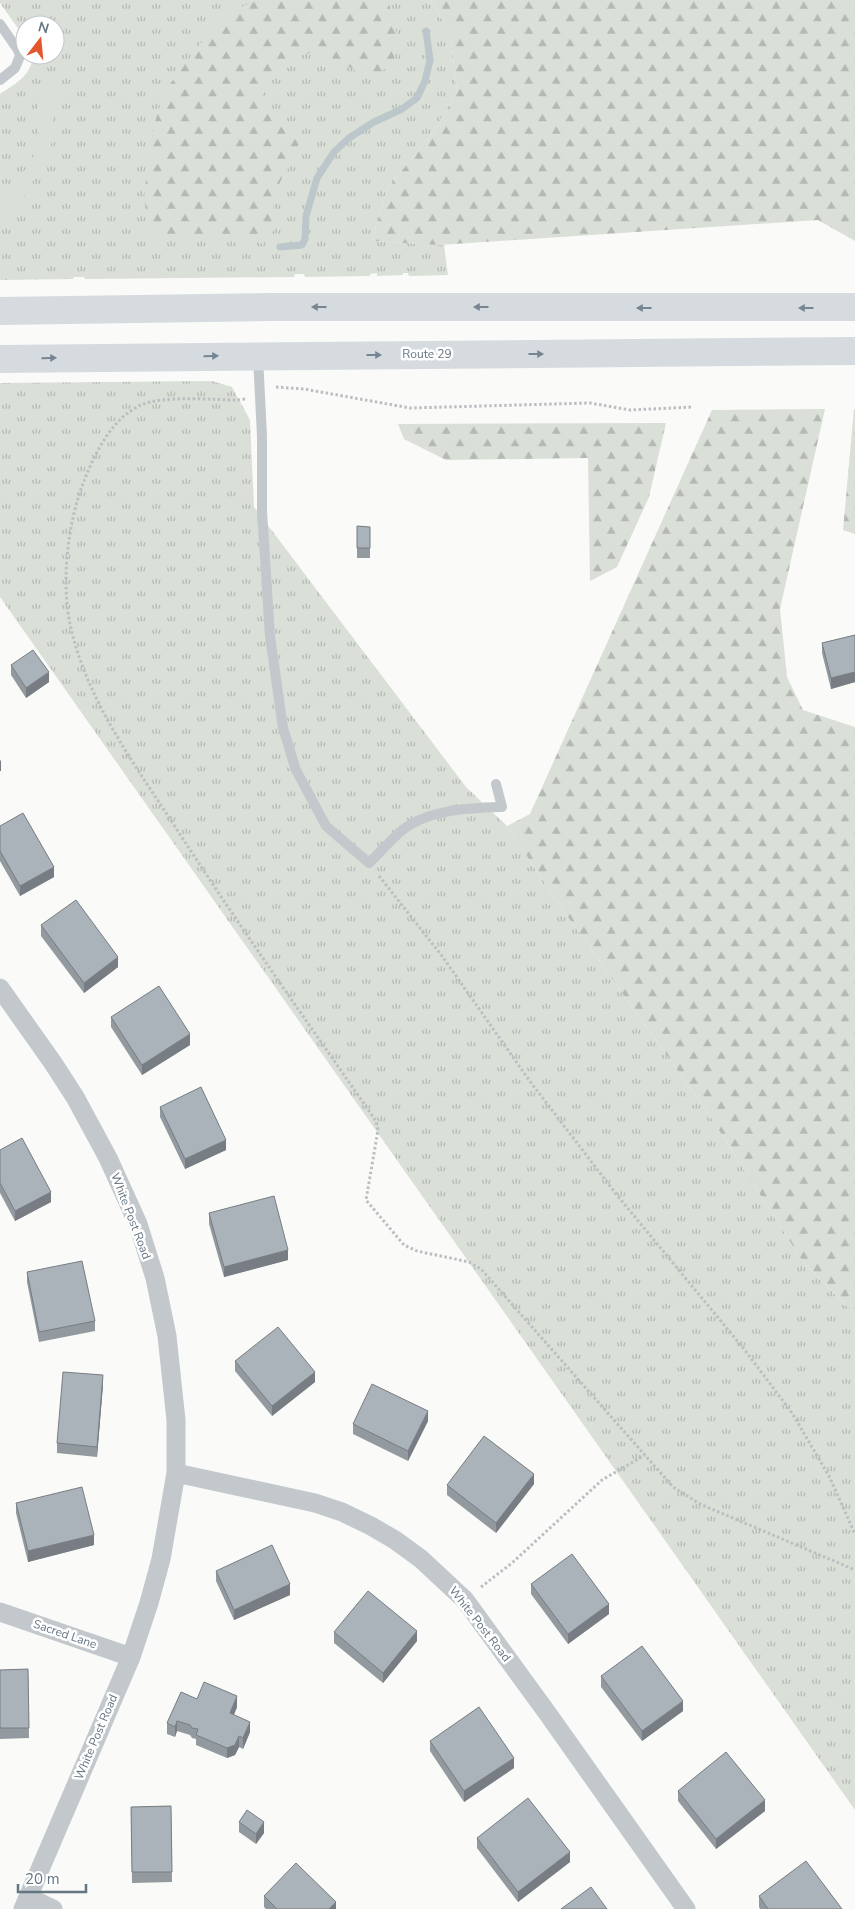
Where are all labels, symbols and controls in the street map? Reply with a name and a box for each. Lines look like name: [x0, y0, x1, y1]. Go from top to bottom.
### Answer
north arrow: [15, 15, 65, 65]
text: N: [36, 17, 51, 39]
one-way arrow: [311, 303, 327, 311]
one-way arrow: [473, 303, 489, 311]
one-way arrow: [636, 304, 652, 312]
one-way arrow: [798, 304, 814, 312]
street label: Route 29: [402, 346, 452, 362]
one-way arrow: [528, 350, 544, 358]
one-way arrow: [366, 351, 382, 359]
one-way arrow: [203, 352, 219, 360]
one-way arrow: [41, 354, 57, 362]
street label: White Post Road: [107, 1170, 155, 1262]
street label: White Post Road: [446, 1583, 514, 1665]
street label: Sacred Lane: [31, 1616, 99, 1652]
street label: White Post Road: [71, 1692, 121, 1782]
scale bar: [18, 1862, 85, 1894]
text: 20 m: [25, 1869, 60, 1889]

